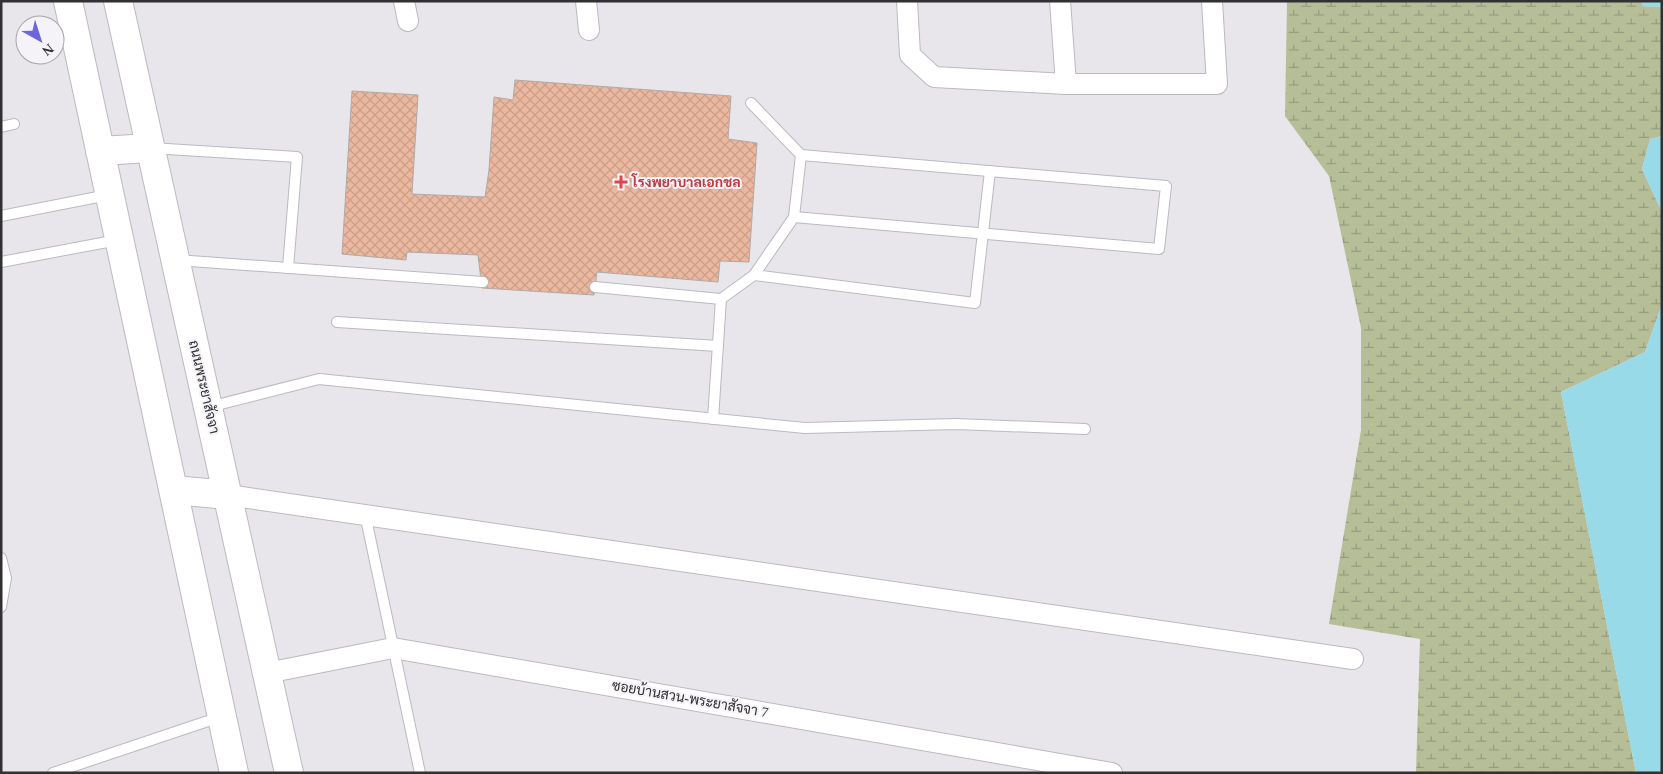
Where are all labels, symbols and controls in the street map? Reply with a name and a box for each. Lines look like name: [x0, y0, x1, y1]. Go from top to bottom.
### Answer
north arrow: [15, 15, 65, 65]
text: N: [39, 41, 57, 59]
place label: โรงพยาบาลเอกชล: [631, 173, 741, 190]
marker: โรงพยาบาลเอกชล: [614, 175, 628, 189]
street label: ถนนพระยาสัจจา: [186, 339, 222, 435]
street label: ซอยบ้านสวน-พระยาสัจจา 7: [611, 676, 770, 720]

